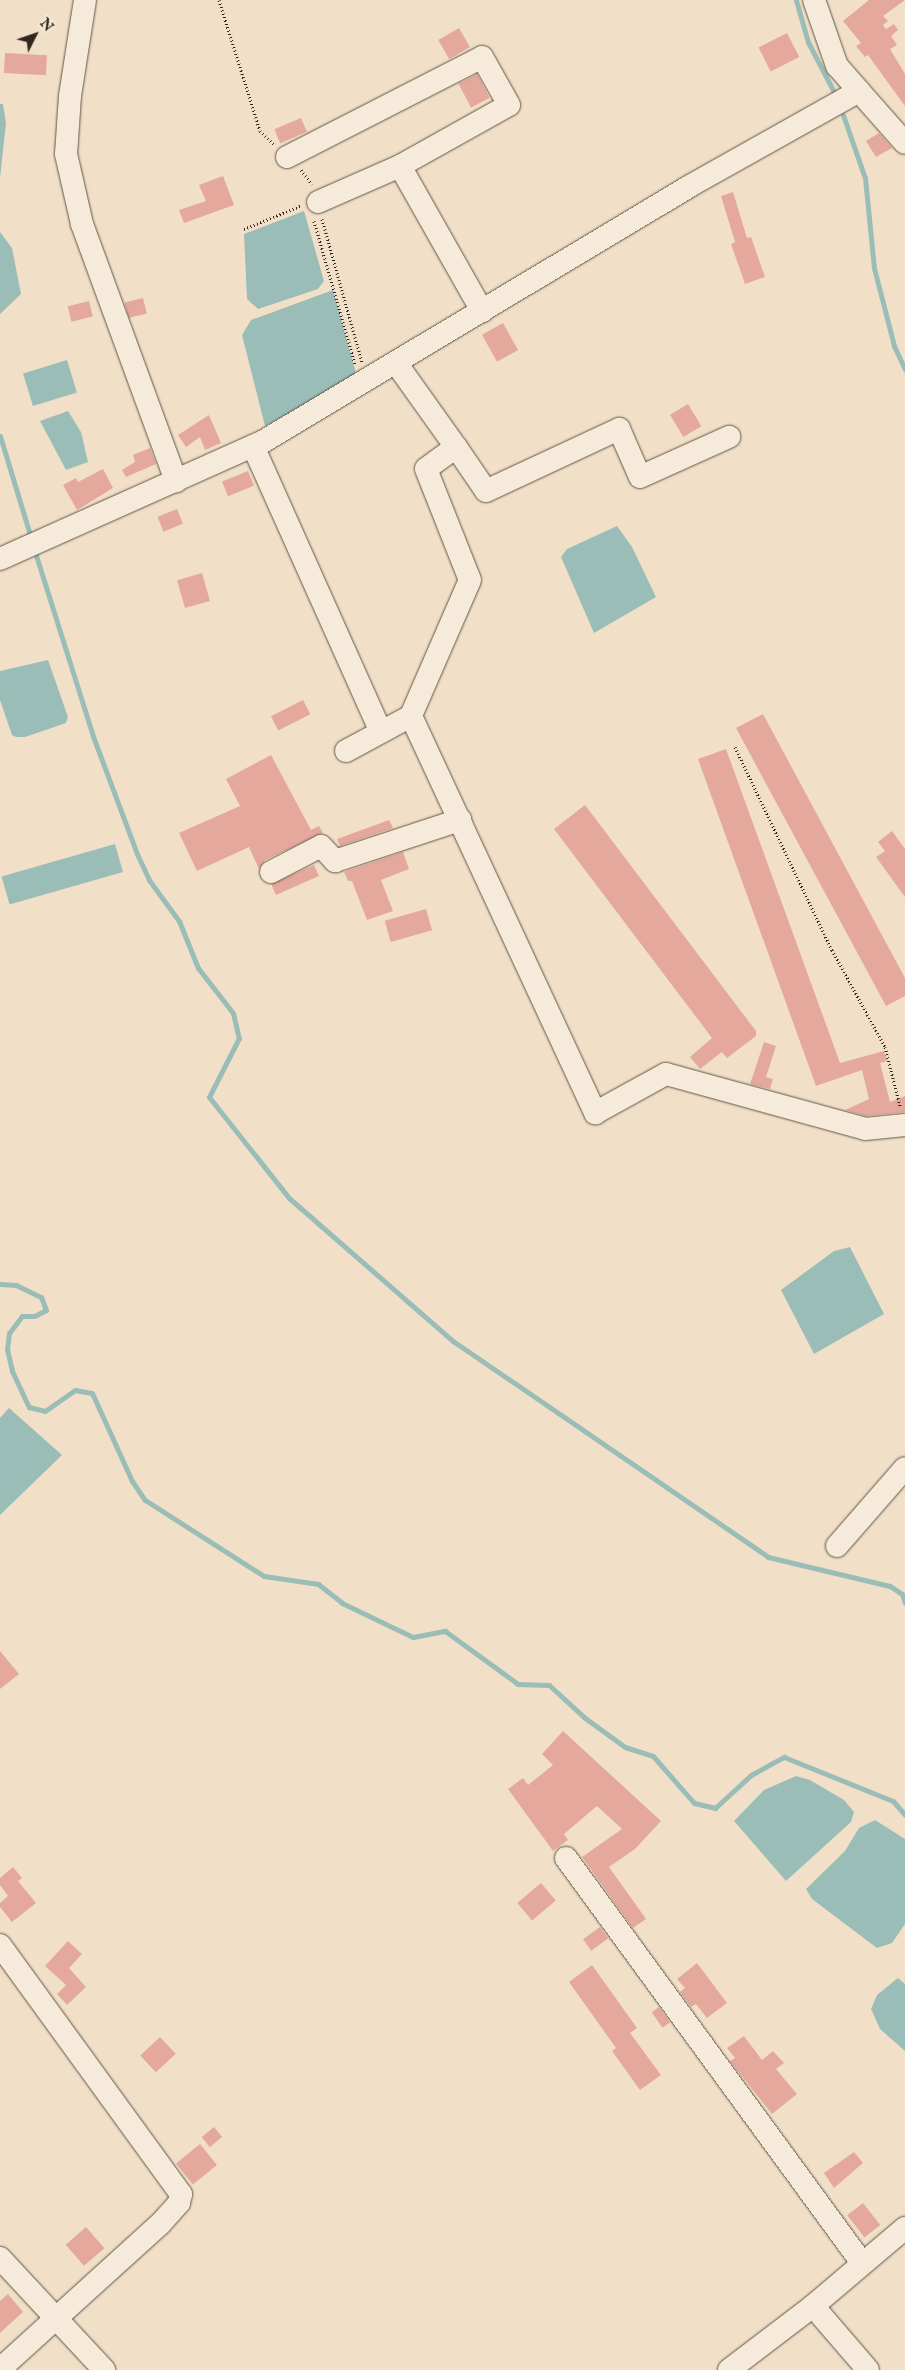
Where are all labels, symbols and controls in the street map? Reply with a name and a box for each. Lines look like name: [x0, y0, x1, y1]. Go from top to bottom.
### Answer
north arrow: [10, 10, 60, 60]
text: N: [36, 15, 57, 36]

